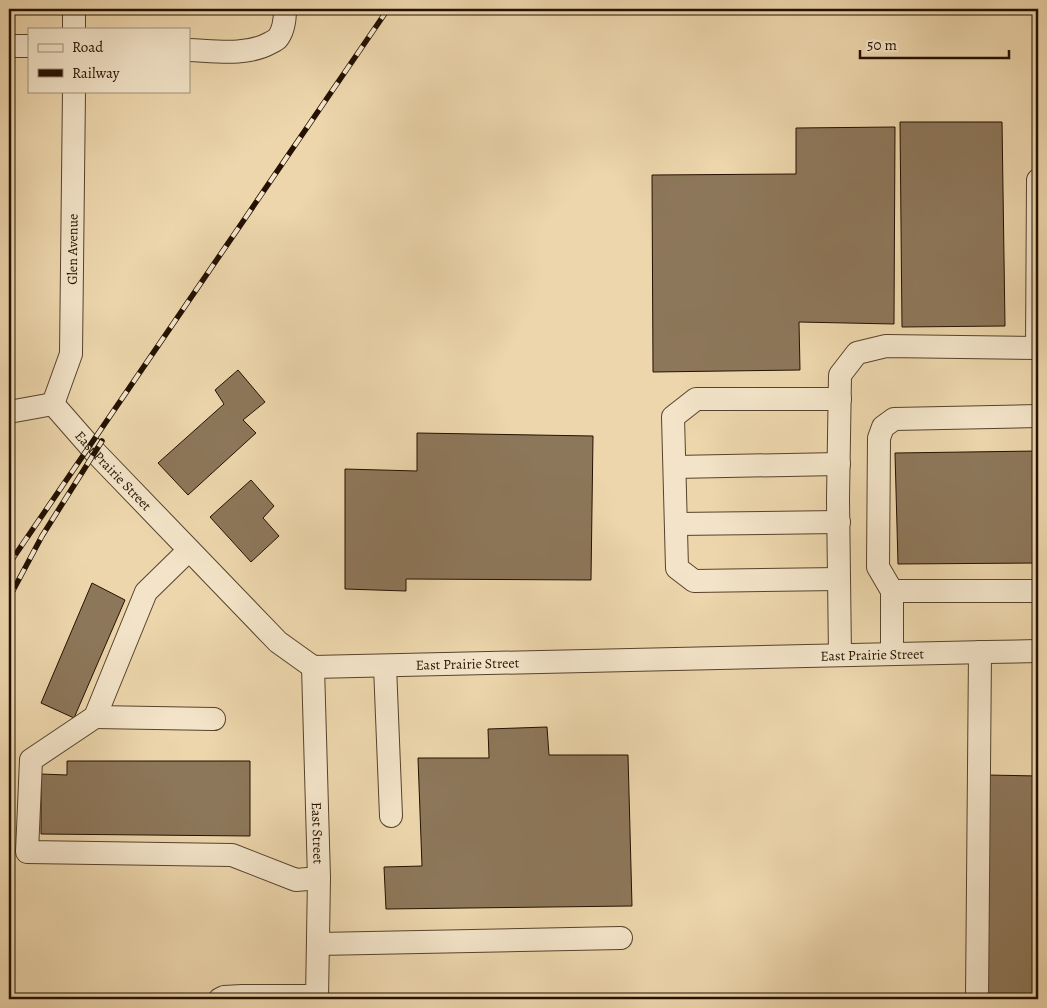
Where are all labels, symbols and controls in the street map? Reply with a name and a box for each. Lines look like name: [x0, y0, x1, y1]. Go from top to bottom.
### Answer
legend: [28, 28, 190, 92]
scale bar: [860, 28, 1008, 60]
text: 50 m: [867, 35, 897, 55]
text: Road: [72, 37, 104, 57]
text: Railway: [72, 63, 120, 83]
street label: Glen Avenue: [63, 213, 83, 285]
street label: East Prairie Street: [71, 427, 156, 515]
street label: East Prairie Street: [820, 644, 925, 666]
street label: East Prairie Street: [415, 653, 520, 675]
street label: East Street: [307, 802, 328, 865]

